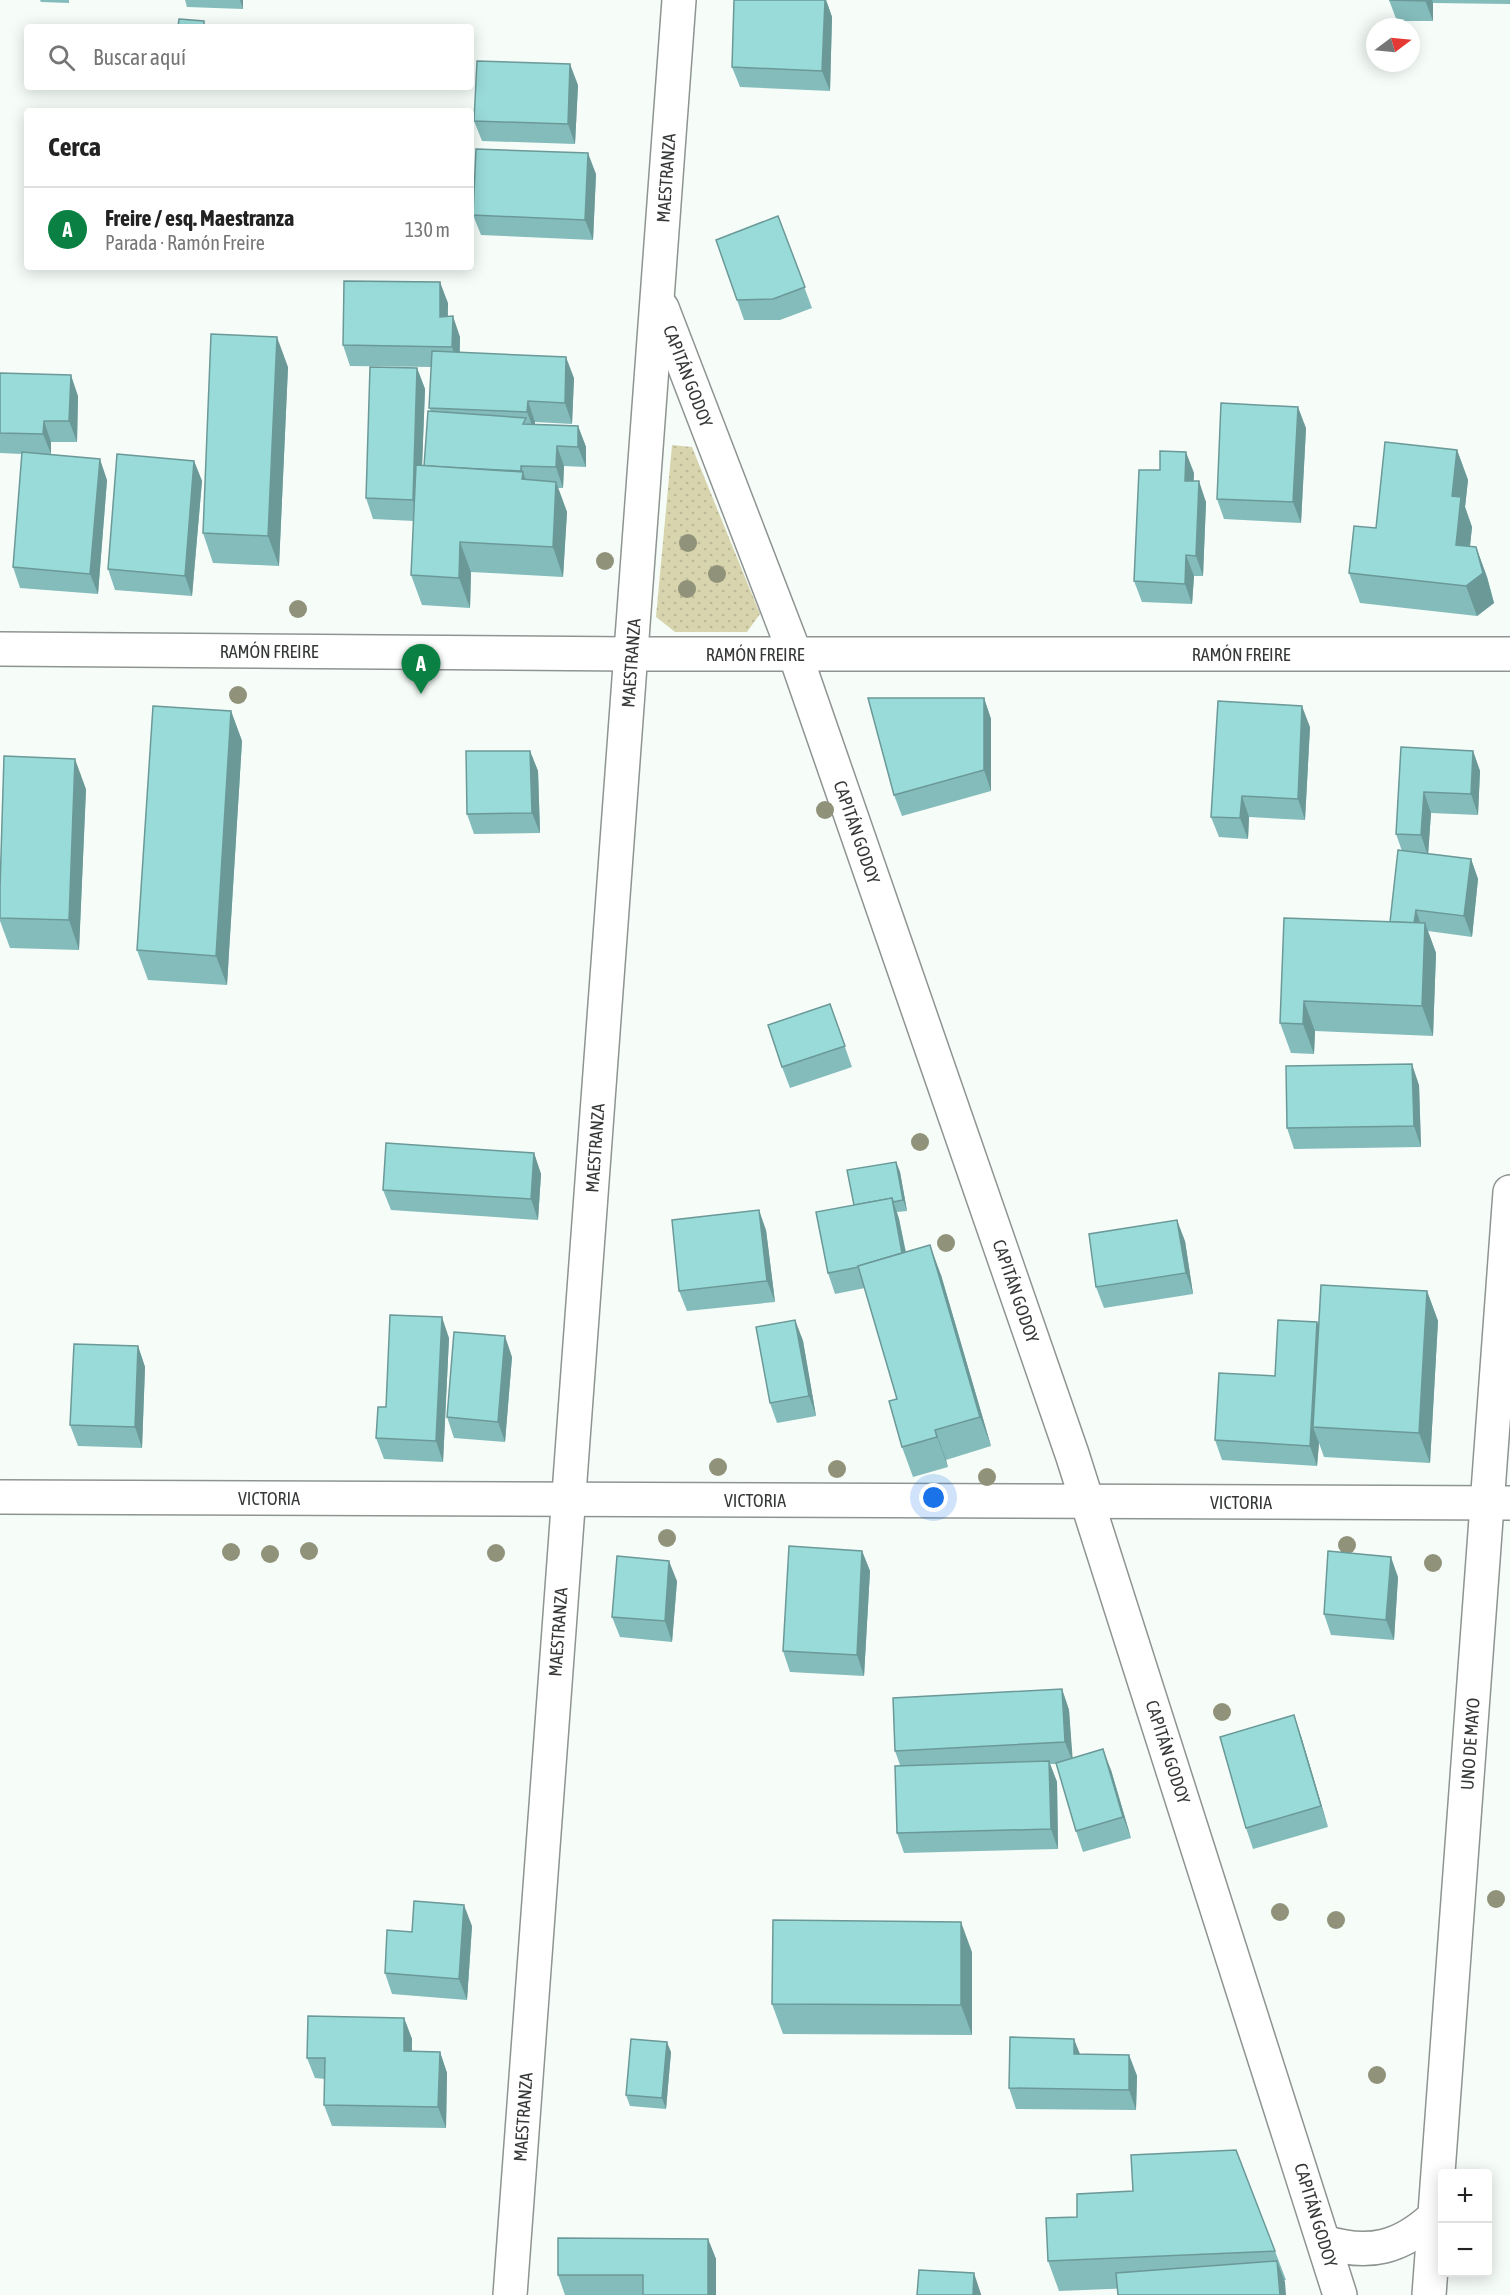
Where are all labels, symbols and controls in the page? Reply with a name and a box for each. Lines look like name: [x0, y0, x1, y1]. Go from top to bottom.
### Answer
north arrow: [1366, 18, 1420, 72]
search box: [24, 24, 474, 90]
icon: search: [45, 41, 78, 74]
text: Buscar aquí: [93, 44, 186, 70]
text: Cerca: [48, 132, 101, 162]
street label: MAESTRANZA: [652, 133, 680, 223]
text: Freire / esq. Maestranza: [105, 205, 294, 231]
text: A: [63, 218, 72, 241]
text: 130 m: [405, 218, 450, 241]
text: Parada · Ramón Freire: [105, 231, 265, 254]
street label: CAPITÁN GODOY: [659, 322, 717, 430]
street label: MAESTRANZA: [617, 618, 645, 708]
street label: RAMÓN FREIRE: [220, 641, 319, 662]
pin: A: [402, 644, 440, 694]
street label: RAMÓN FREIRE: [706, 644, 805, 665]
street label: RAMÓN FREIRE: [1192, 644, 1291, 665]
street label: CAPITÁN GODOY: [830, 778, 884, 886]
street label: MAESTRANZA: [581, 1103, 609, 1193]
street label: CAPITÁN GODOY: [989, 1237, 1043, 1345]
your location: [919, 1483, 948, 1512]
street label: VICTORIA: [238, 1488, 300, 1509]
street label: VICTORIA: [724, 1490, 786, 1511]
street label: VICTORIA: [1210, 1492, 1272, 1513]
street label: MAESTRANZA: [544, 1587, 572, 1677]
street label: UNO DE MAYO: [1456, 1697, 1484, 1791]
street label: CAPITÁN GODOY: [1141, 1698, 1195, 1806]
street label: MAESTRANZA: [509, 2072, 537, 2162]
street label: CAPITÁN GODOY: [1290, 2161, 1342, 2269]
map controls: [1438, 2169, 1492, 2277]
button: +: [1438, 2169, 1492, 2223]
button: −: [1438, 2223, 1492, 2277]

